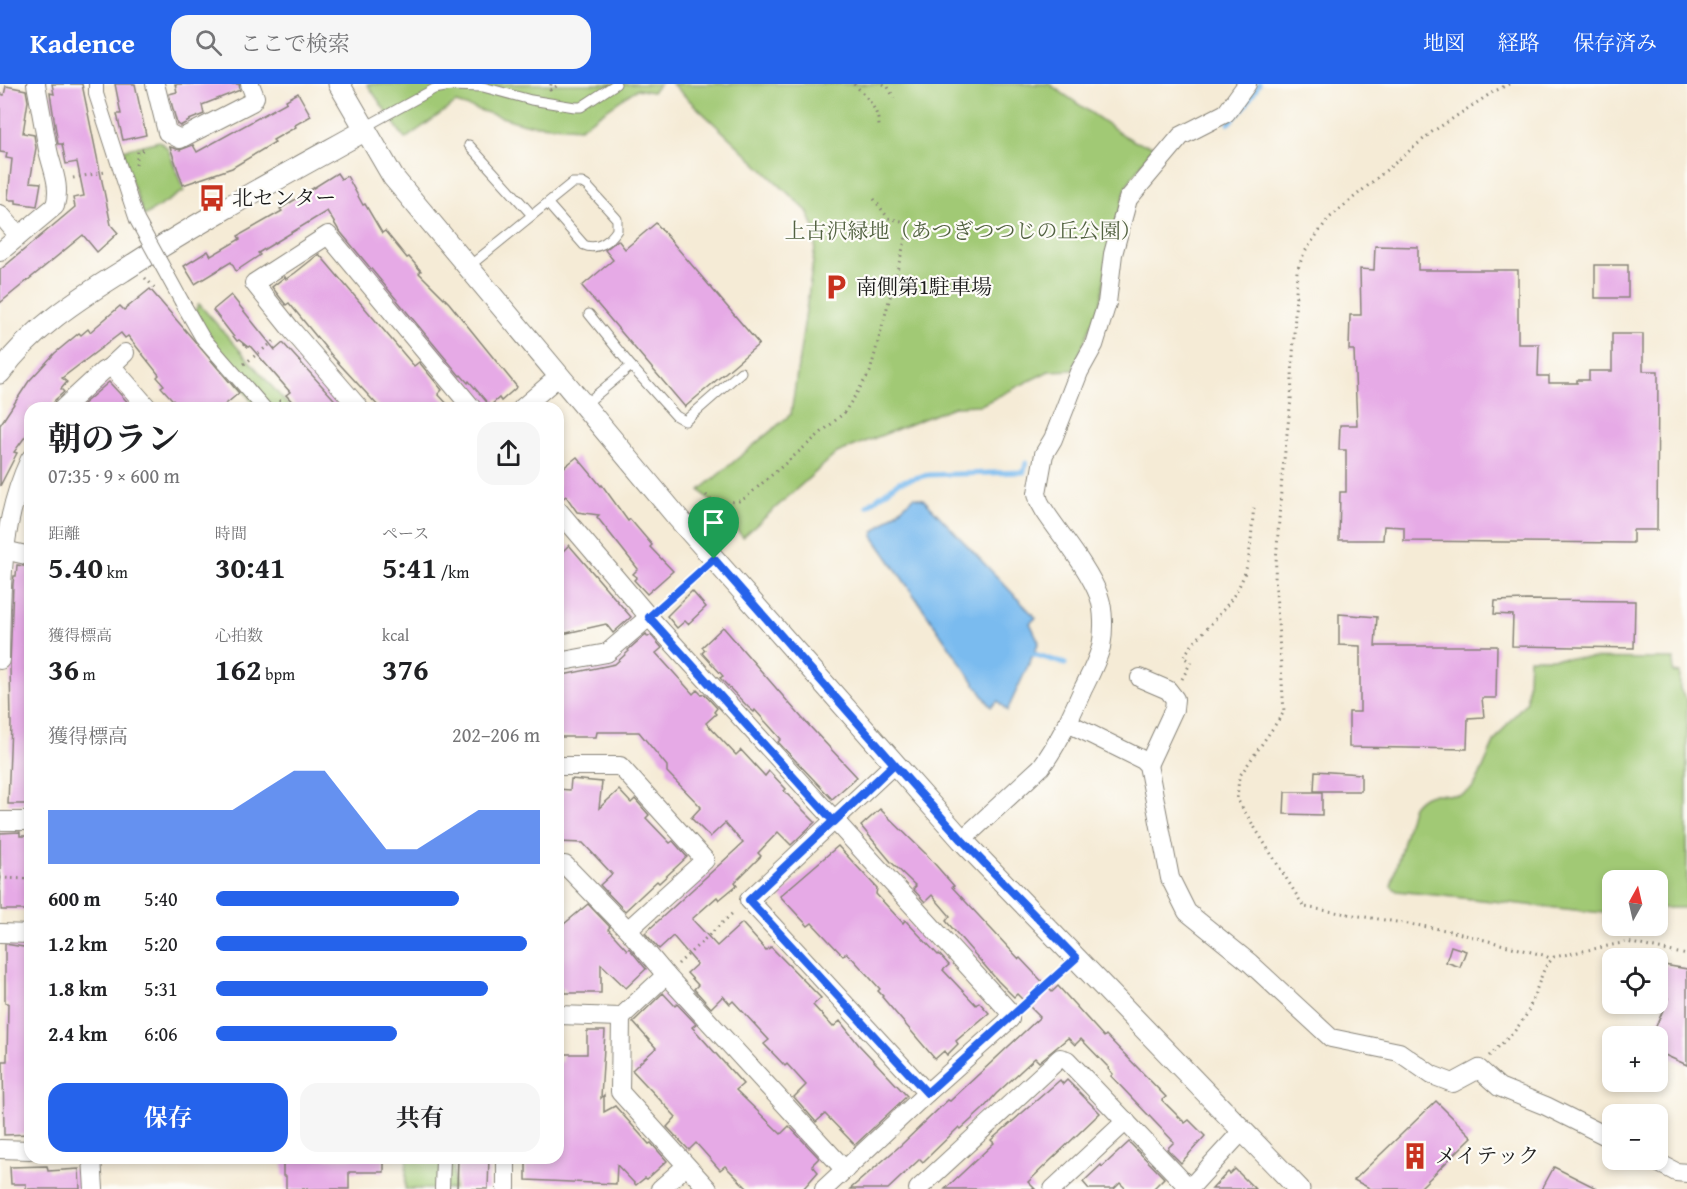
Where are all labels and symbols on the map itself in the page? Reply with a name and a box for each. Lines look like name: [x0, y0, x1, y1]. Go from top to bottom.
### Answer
place label: 北センター: [232, 182, 336, 213]
bus stop icon: 北センター: [197, 183, 227, 213]
park label: 上古沢緑地（あつぎつつじの丘公園）: [785, 215, 1142, 246]
place label: 南側第1駐車場: [856, 271, 992, 302]
parking icon: 南側第1駐車場: [821, 272, 851, 302]
pin: [688, 497, 739, 559]
north arrow: [1602, 870, 1668, 936]
place label: メイテック: [1435, 1140, 1540, 1171]
building icon: メイテック: [1400, 1141, 1430, 1171]

